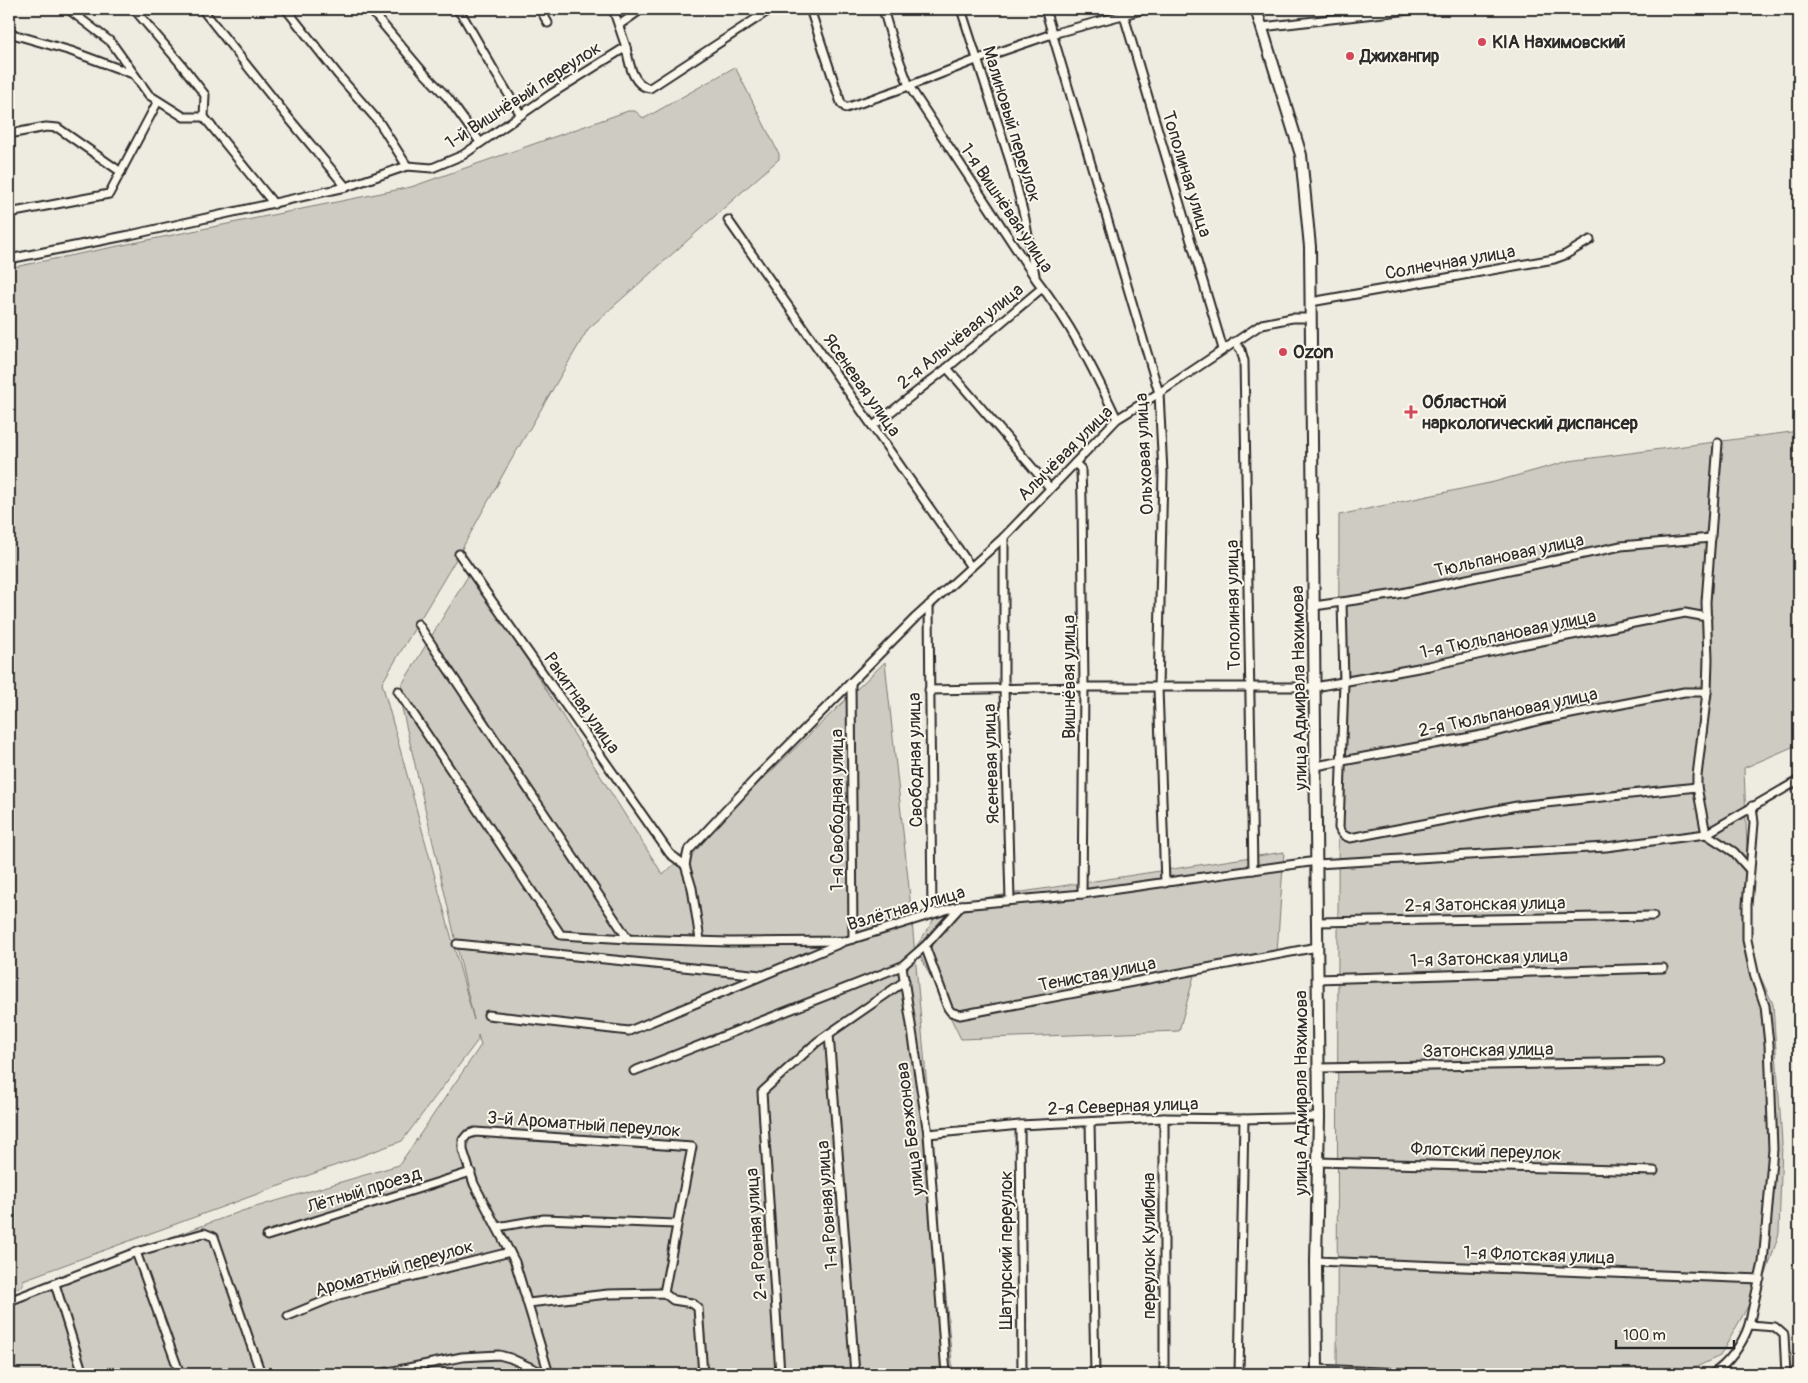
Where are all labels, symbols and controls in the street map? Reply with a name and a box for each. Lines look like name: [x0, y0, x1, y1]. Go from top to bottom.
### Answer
place label: KIA Нахимовский: [1492, 31, 1626, 54]
street label: 1-й Вишнёвый переулок: [441, 36, 606, 154]
marker: KIA Нахимовский: [1476, 36, 1488, 48]
street label: Малиновый переулок: [977, 43, 1046, 205]
place label: Джихангир: [1359, 45, 1440, 68]
marker: Джихангир: [1344, 50, 1356, 62]
street label: Тополиная улица: [1156, 108, 1217, 240]
street label: 1-я Вишнёвая улица: [955, 139, 1058, 277]
street label: Солнечная улица: [1383, 240, 1517, 285]
street label: 2-я Алычёвая улица: [892, 278, 1028, 394]
street label: Ясеневая улица: [818, 329, 906, 441]
place label: Ozon: [1293, 341, 1333, 364]
marker: Ozon: [1277, 346, 1289, 358]
place label: Областной наркологический диспансер: [1422, 391, 1639, 435]
street label: Ольховая улица: [1130, 392, 1159, 516]
street label: Алычёвая улица: [1013, 401, 1118, 506]
marker: Областной наркологический диспансер: [1404, 405, 1418, 419]
street label: Тюльпановая улица: [1432, 528, 1586, 583]
street label: Тополиная улица: [1221, 540, 1246, 670]
street label: улица Адмирала Нахимова: [1286, 585, 1313, 792]
street label: 1-я Тюльпановая улица: [1418, 605, 1598, 664]
street label: Вишнёвая улица: [1058, 615, 1081, 739]
street label: Ракитная улица: [538, 648, 625, 758]
street label: 2-я Тюльпановая улица: [1416, 682, 1600, 743]
street label: Свободная улица: [903, 692, 928, 828]
street label: Ясеневая улица: [978, 703, 1005, 825]
street label: 1-я Свободная улица: [826, 729, 849, 891]
street label: Взлётная улица: [845, 881, 968, 936]
street label: 2-я Затонская улица: [1404, 892, 1566, 917]
street label: 1-я Затонская улица: [1410, 944, 1568, 973]
street label: Тенистая улица: [1036, 952, 1158, 997]
street label: улица Адмирала Нахимова: [1290, 990, 1313, 1197]
street label: Затонская улица: [1422, 1038, 1554, 1063]
street label: улица Безжонова: [891, 1061, 930, 1198]
street label: 2-я Северная улица: [1047, 1092, 1199, 1121]
street label: 3-й Ароматный переулок: [486, 1106, 682, 1143]
street label: Флотский переулок: [1410, 1137, 1562, 1166]
street label: 1-я Ровная улица: [812, 1140, 843, 1270]
street label: Лётный проезд: [303, 1162, 424, 1219]
street label: 2-я Ровная улица: [740, 1167, 773, 1301]
street label: Шатурский переулок: [995, 1171, 1018, 1329]
street label: переулок Кулибина: [1138, 1173, 1161, 1319]
street label: Ароматный переулок: [312, 1235, 476, 1302]
street label: 1-я Флотская улица: [1463, 1241, 1615, 1270]
scale bar: [1616, 1318, 1733, 1350]
text: 100 m: [1623, 1326, 1666, 1345]

